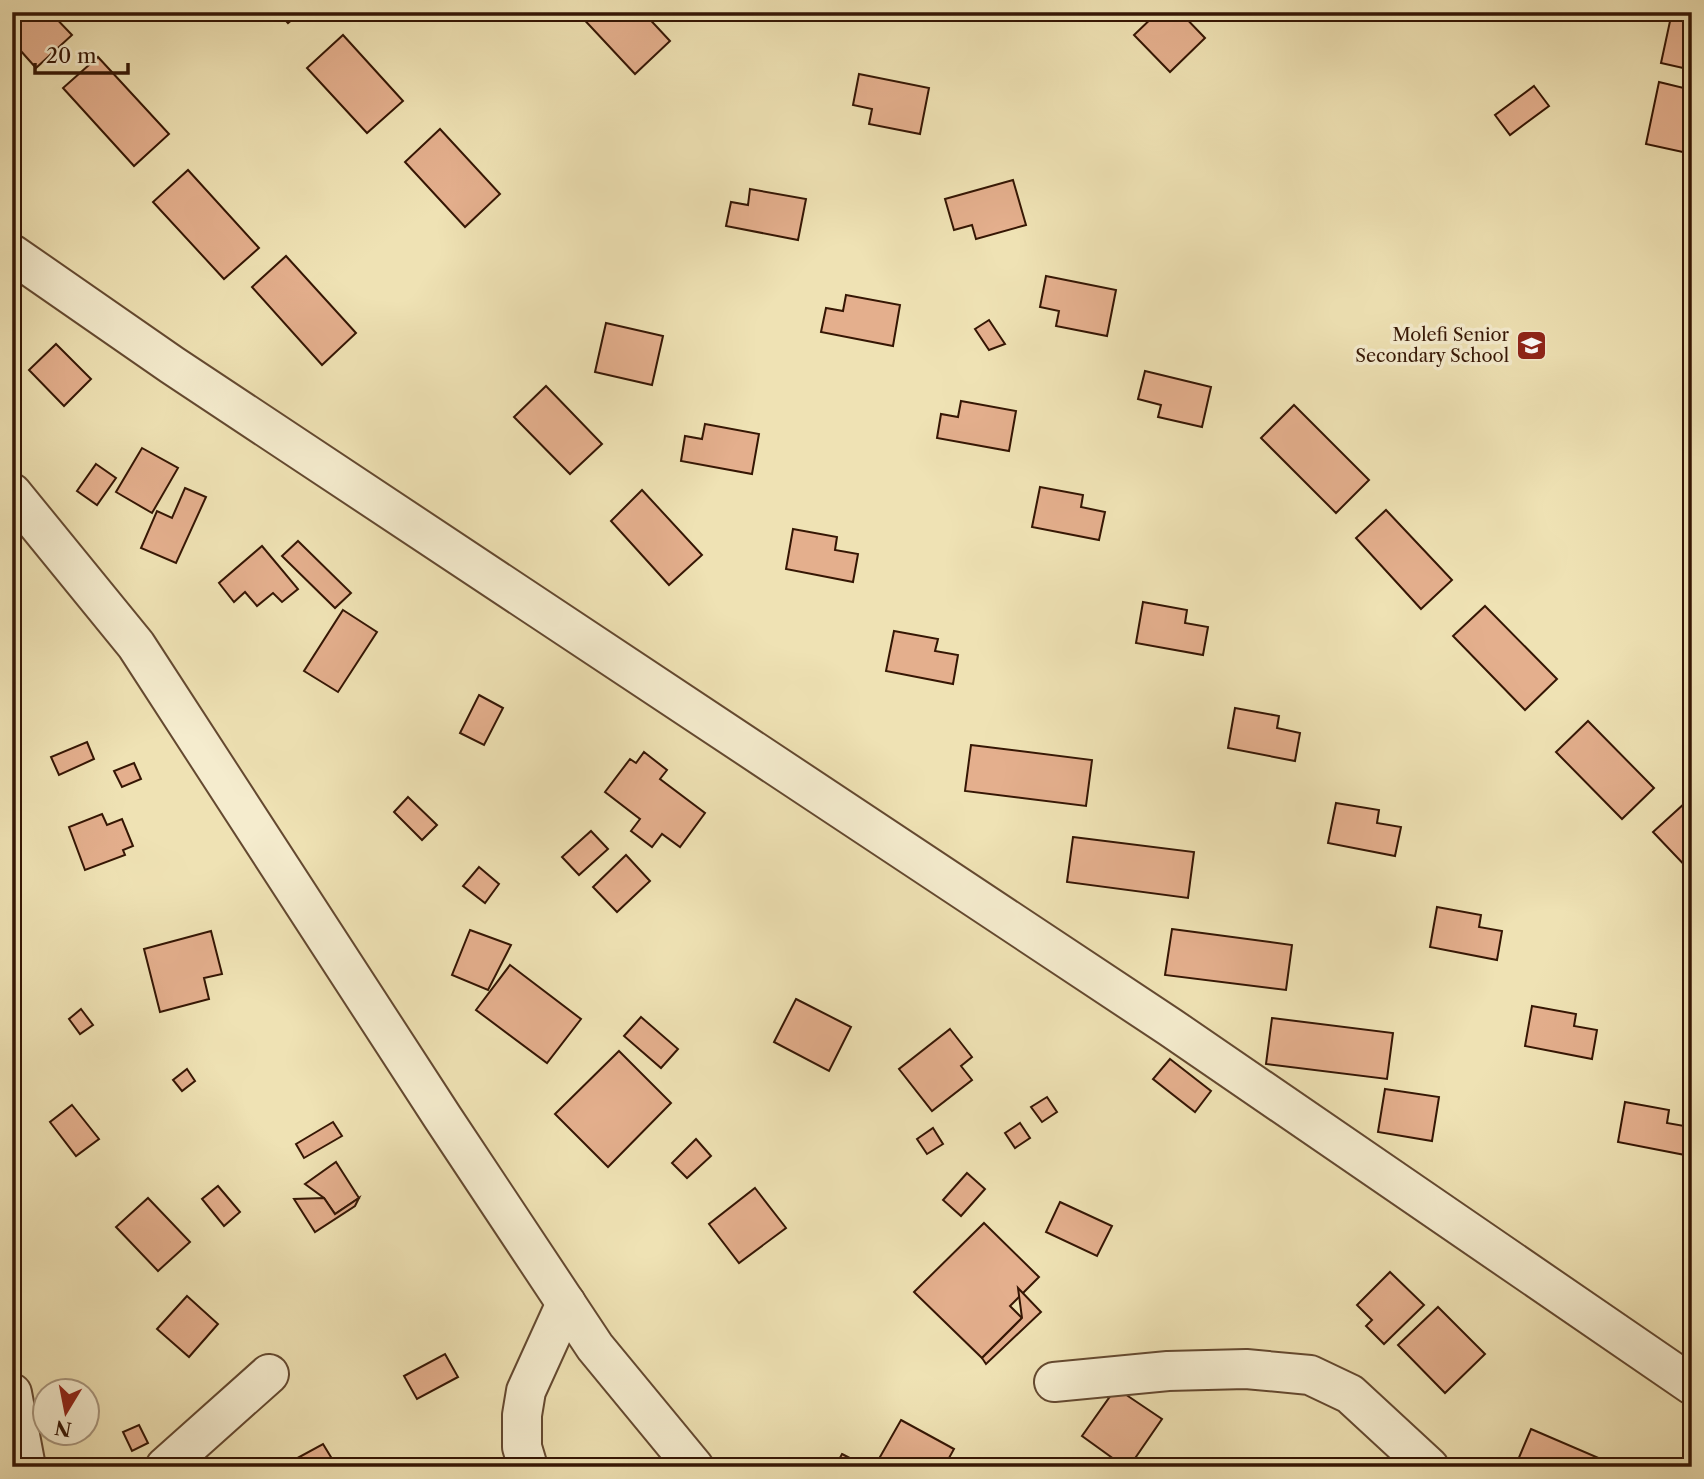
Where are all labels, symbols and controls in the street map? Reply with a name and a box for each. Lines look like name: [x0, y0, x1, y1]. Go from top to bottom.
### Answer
scale bar: [35, 32, 128, 76]
text: 20 m: [46, 43, 97, 68]
place label: Molefi Senior Secondary School: [1355, 324, 1509, 367]
school or university icon: Molefi Senior Secondary School: [1515, 328, 1549, 362]
north arrow: [32, 1378, 102, 1448]
text: N: [53, 1415, 73, 1441]

